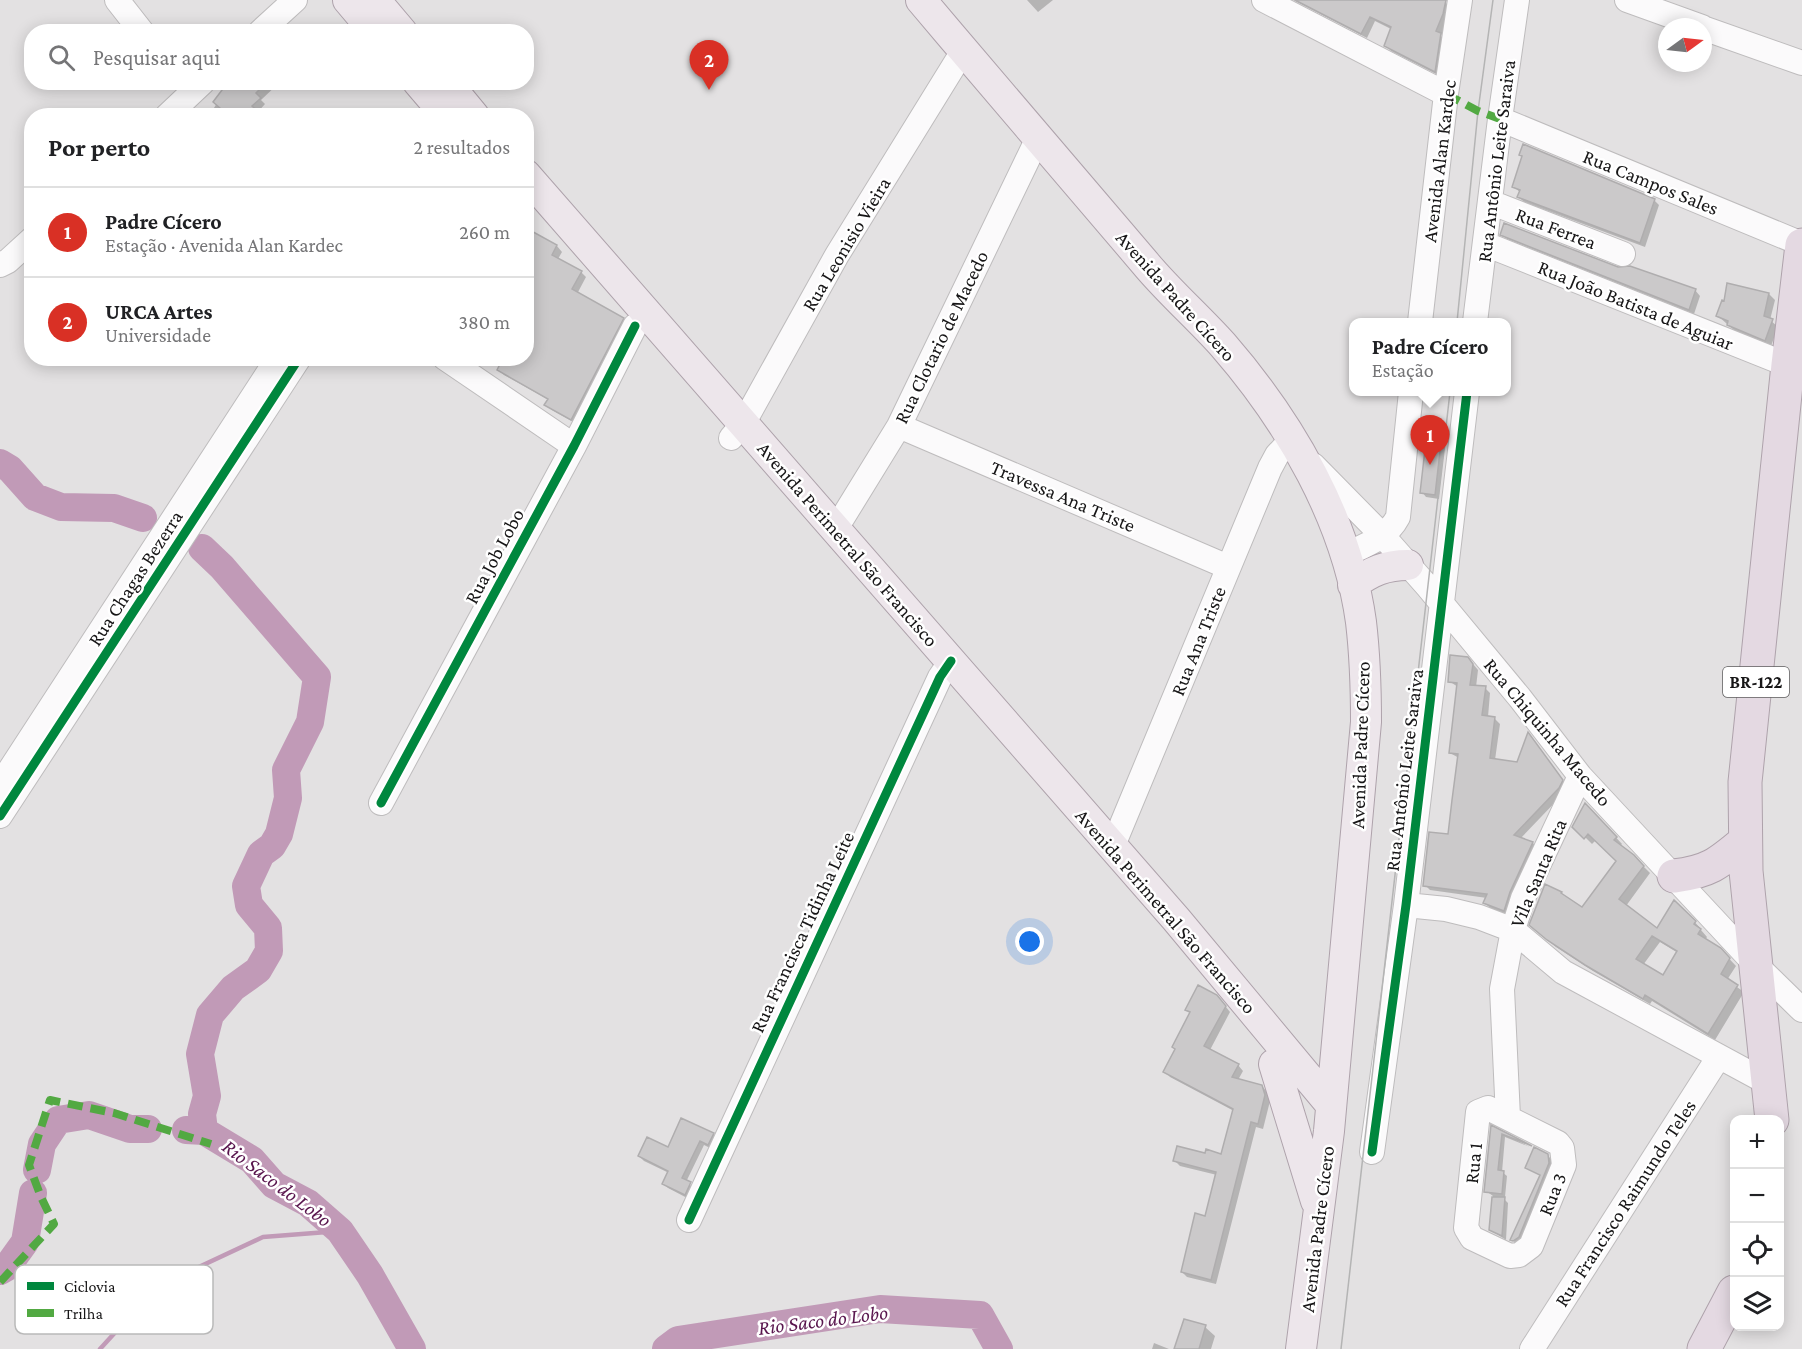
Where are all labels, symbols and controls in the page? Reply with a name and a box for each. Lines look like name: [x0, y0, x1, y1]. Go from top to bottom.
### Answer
north arrow: [1658, 18, 1712, 72]
search box: [24, 24, 534, 90]
pin: 2: [690, 40, 728, 90]
icon: search: [45, 41, 78, 74]
text: Pesquisar aqui: [93, 45, 220, 70]
street label: Rua Antônio Leite Saraiva: [1473, 59, 1519, 263]
street label: Avenida Alan Kardec: [1418, 78, 1460, 243]
text: Por perto: [48, 133, 150, 162]
text: 2 resultados: [413, 136, 510, 158]
street label: Rua Campos Sales: [1580, 145, 1722, 220]
street label: Rua Leonisio Vieira: [797, 173, 895, 315]
street label: Rua Ferrea: [1513, 203, 1599, 253]
text: Padre Cícero: [105, 209, 222, 234]
text: 1: [64, 221, 71, 243]
text: 260 m: [459, 221, 510, 243]
street label: Avenida Padre Cícero: [1112, 226, 1240, 366]
text: Estação · Avenida Alan Kardec: [105, 234, 343, 256]
street label: Rua Clotario de Macedo: [890, 247, 992, 427]
street label: Rua João Batista de Aguiar: [1535, 256, 1737, 355]
text: URCA Artes: [105, 299, 212, 324]
text: 2: [62, 311, 73, 333]
text: 380 m: [459, 311, 510, 333]
popup: [1349, 318, 1511, 396]
text: Universidade: [105, 324, 211, 346]
text: Padre Cícero: [1372, 334, 1488, 359]
text: Estação: [1372, 359, 1434, 381]
pin: 1: [1410, 416, 1450, 465]
street label: Avenida Perimetral São Francisco: [753, 437, 943, 651]
street label: Travessa Ana Triste: [987, 456, 1139, 536]
street label: Rua Job Lobo: [460, 505, 529, 608]
street label: Rua Chagas Bezerra: [83, 506, 188, 650]
street label: Rua Ana Triste: [1166, 583, 1230, 699]
street label: Rua Chiquinha Macedo: [1479, 654, 1616, 811]
street label: Avenida Padre Cícero: [1346, 661, 1374, 829]
road number: BR-122: [1723, 667, 1789, 697]
street label: Rua Antônio Leite Saraiva: [1381, 668, 1427, 872]
street label: Avenida Perimetral São Francisco: [1071, 804, 1261, 1018]
street label: Vila Santa Rita: [1505, 816, 1571, 930]
street label: Rua Francisca Tidinha Leite: [746, 828, 858, 1036]
your location: [1015, 927, 1044, 956]
street label: Rua Francisco Raimundo Teles: [1550, 1095, 1700, 1310]
map controls: [1730, 1115, 1784, 1331]
button: +: [1730, 1115, 1784, 1169]
water label: Rio Saco do Lobo: [218, 1134, 336, 1232]
street label: Rua 1: [1460, 1141, 1486, 1185]
street label: Avenida Padre Cícero: [1296, 1144, 1338, 1314]
button: −: [1730, 1169, 1784, 1223]
street label: Rua 3: [1534, 1170, 1570, 1218]
button: locate: [1730, 1223, 1784, 1277]
legend: [15, 1265, 213, 1334]
button: layers: [1730, 1277, 1784, 1331]
text: Ciclovia: [64, 1278, 116, 1295]
water label: Rio Saco do Lobo: [757, 1300, 889, 1340]
text: Trilha: [64, 1305, 103, 1322]

